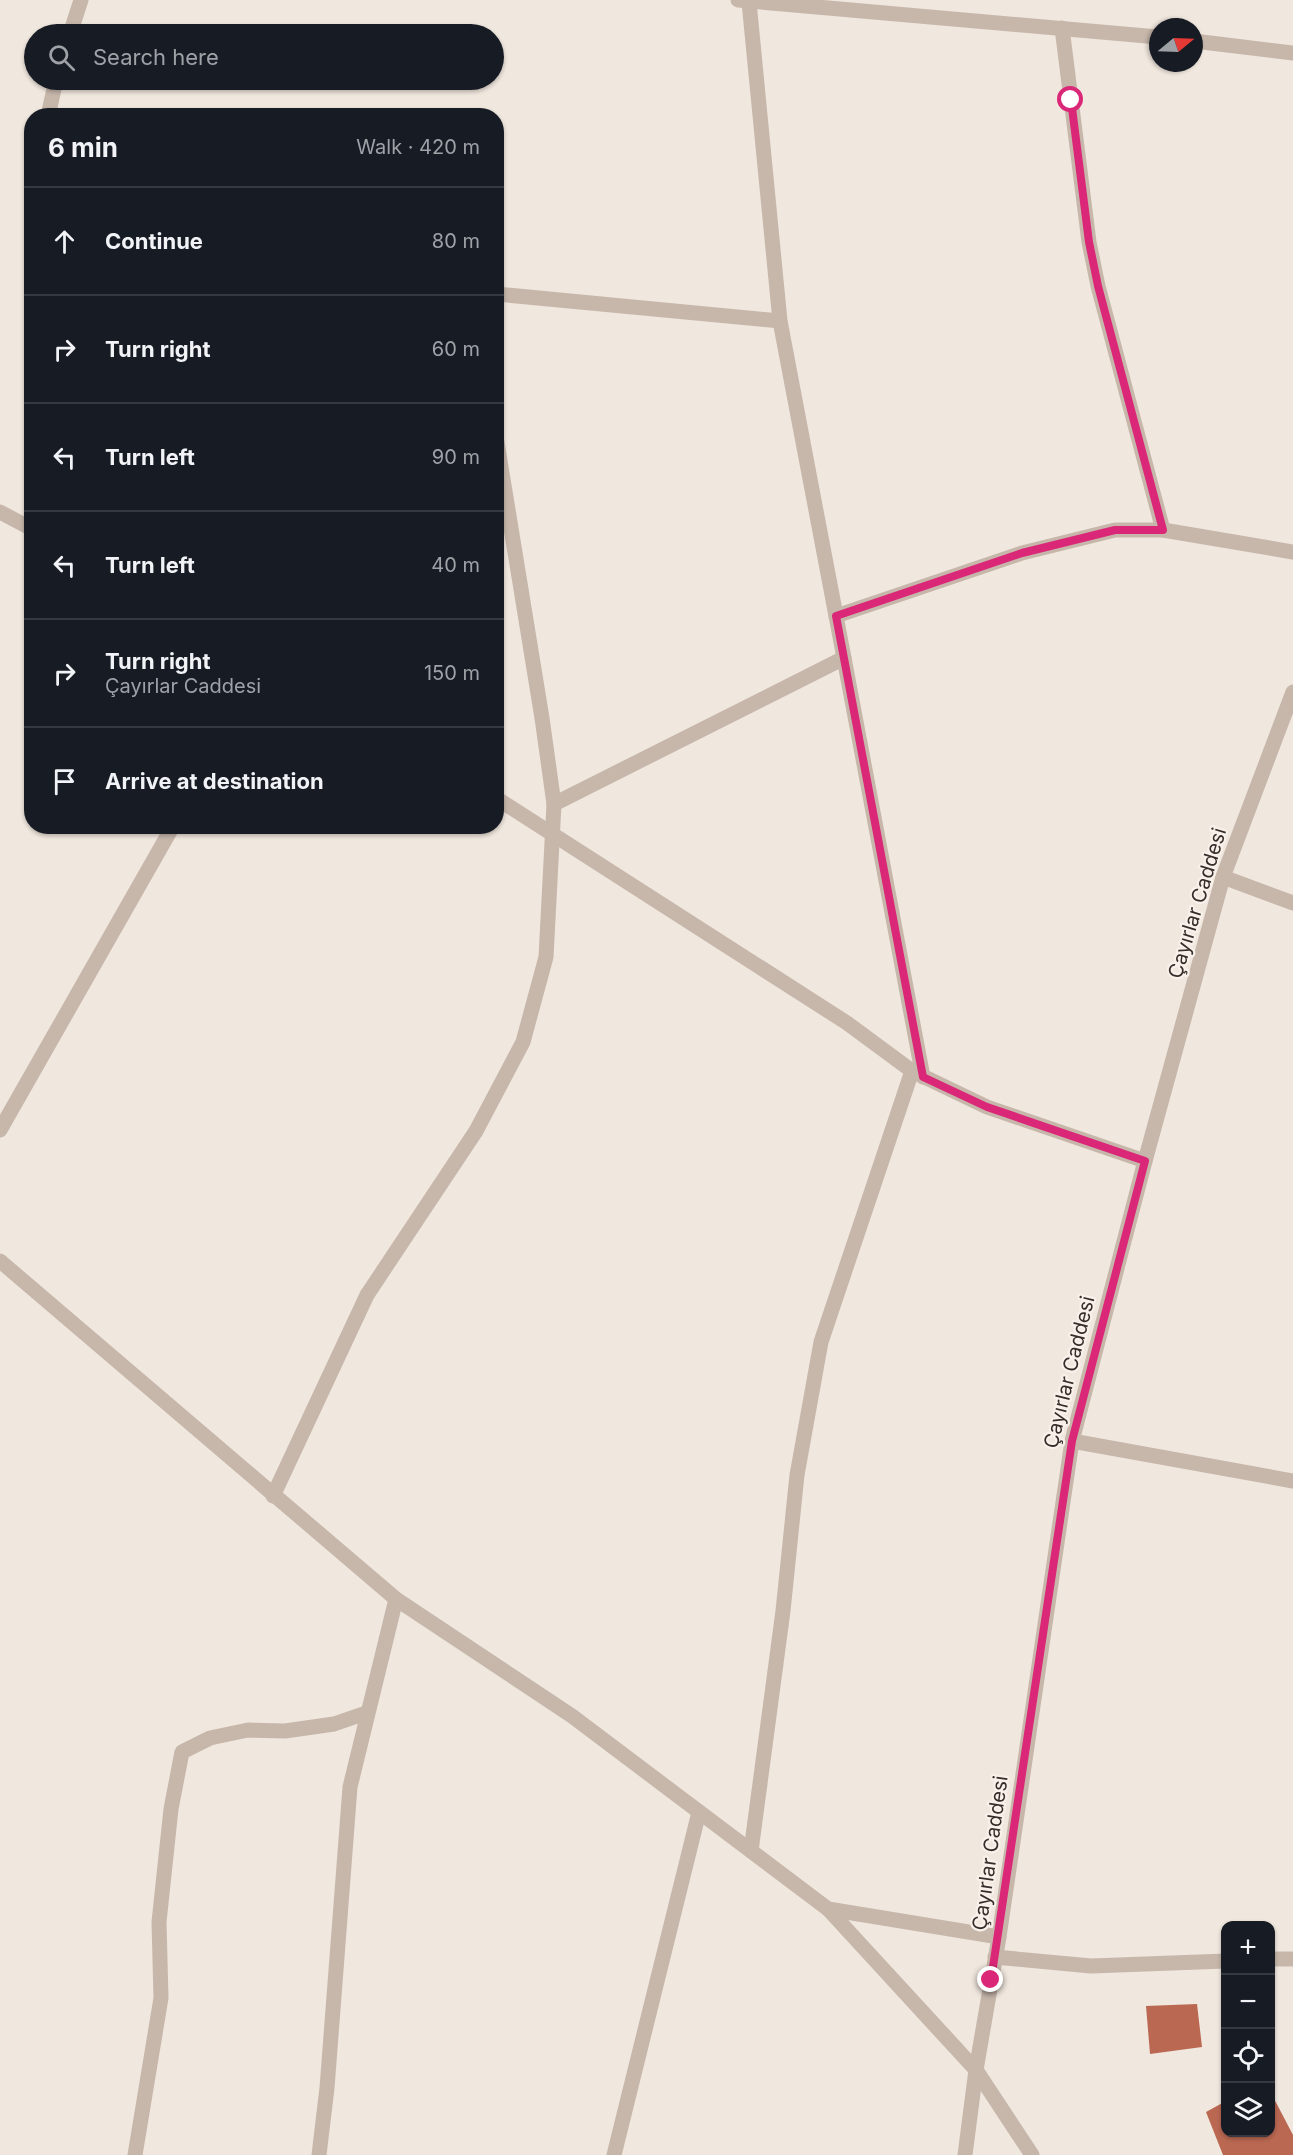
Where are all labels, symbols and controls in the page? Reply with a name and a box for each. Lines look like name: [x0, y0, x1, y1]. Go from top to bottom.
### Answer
north arrow: [1149, 18, 1203, 72]
search box: [24, 24, 504, 90]
icon: search: [45, 41, 78, 74]
text: Search here: [93, 44, 219, 70]
route start: [1057, 86, 1083, 112]
text: 6 min: [48, 132, 118, 163]
text: Walk · 420 m: [356, 135, 480, 159]
icon: ahead: [48, 225, 81, 258]
text: Continue: [105, 228, 203, 254]
text: 80 m: [432, 229, 480, 253]
icon: right: [48, 333, 81, 366]
text: Turn right: [105, 336, 211, 362]
text: 60 m: [432, 337, 480, 361]
icon: left: [48, 441, 81, 474]
text: Turn left: [105, 444, 195, 470]
text: 90 m: [432, 445, 480, 469]
icon: left: [48, 549, 81, 582]
text: Turn left: [105, 552, 195, 578]
text: 40 m: [431, 553, 480, 577]
text: Turn right: [105, 648, 211, 674]
icon: right: [48, 657, 81, 690]
text: 150 m: [424, 661, 480, 685]
text: Çayırlar Caddesi: [105, 674, 261, 698]
icon: arrive: [48, 765, 81, 798]
text: Arrive at destination: [105, 768, 324, 794]
street label: Çayırlar Caddesi: [1163, 825, 1231, 981]
street label: Çayırlar Caddesi: [1038, 1293, 1100, 1451]
street label: Çayırlar Caddesi: [967, 1774, 1013, 1932]
map controls: [1221, 1921, 1275, 2137]
button: +: [1221, 1921, 1275, 1975]
route end: [977, 1966, 1003, 1992]
button: −: [1221, 1975, 1275, 2029]
button: locate: [1221, 2029, 1275, 2083]
button: layers: [1221, 2083, 1275, 2137]

